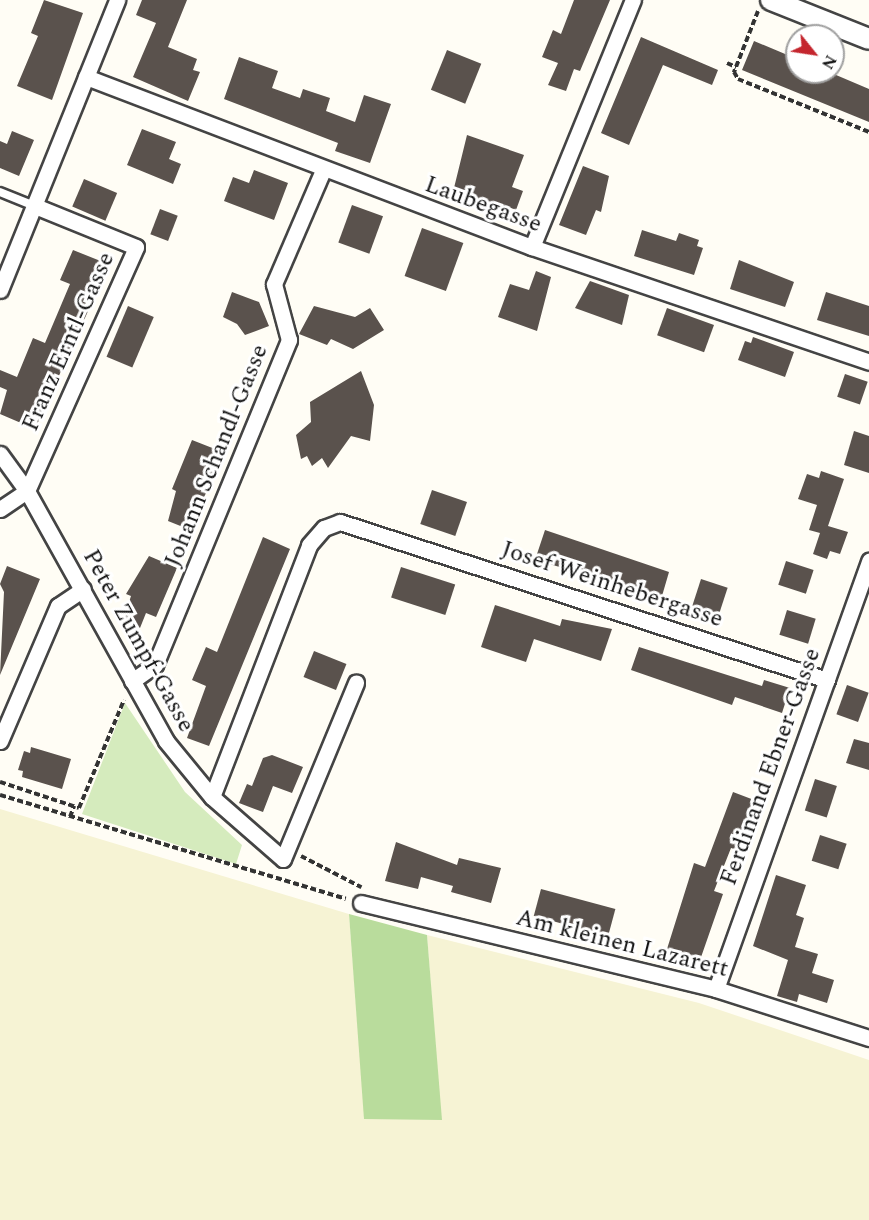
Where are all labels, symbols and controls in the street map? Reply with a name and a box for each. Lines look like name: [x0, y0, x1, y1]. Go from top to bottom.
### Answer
north arrow: [785, 24, 845, 84]
text: N: [815, 50, 843, 74]
street label: Laubegasse: [421, 171, 545, 239]
street label: Franz Erntl-Gasse: [17, 248, 121, 436]
street label: Johann Schandl-Gasse: [159, 341, 275, 571]
street label: Josef Weinhebergasse: [498, 536, 726, 634]
street label: Peter Zumpf-Gasse: [76, 545, 200, 737]
street label: Ferdinand Ebner-Gasse: [715, 644, 827, 890]
street label: Am kleinen Lazarett: [513, 904, 731, 984]

